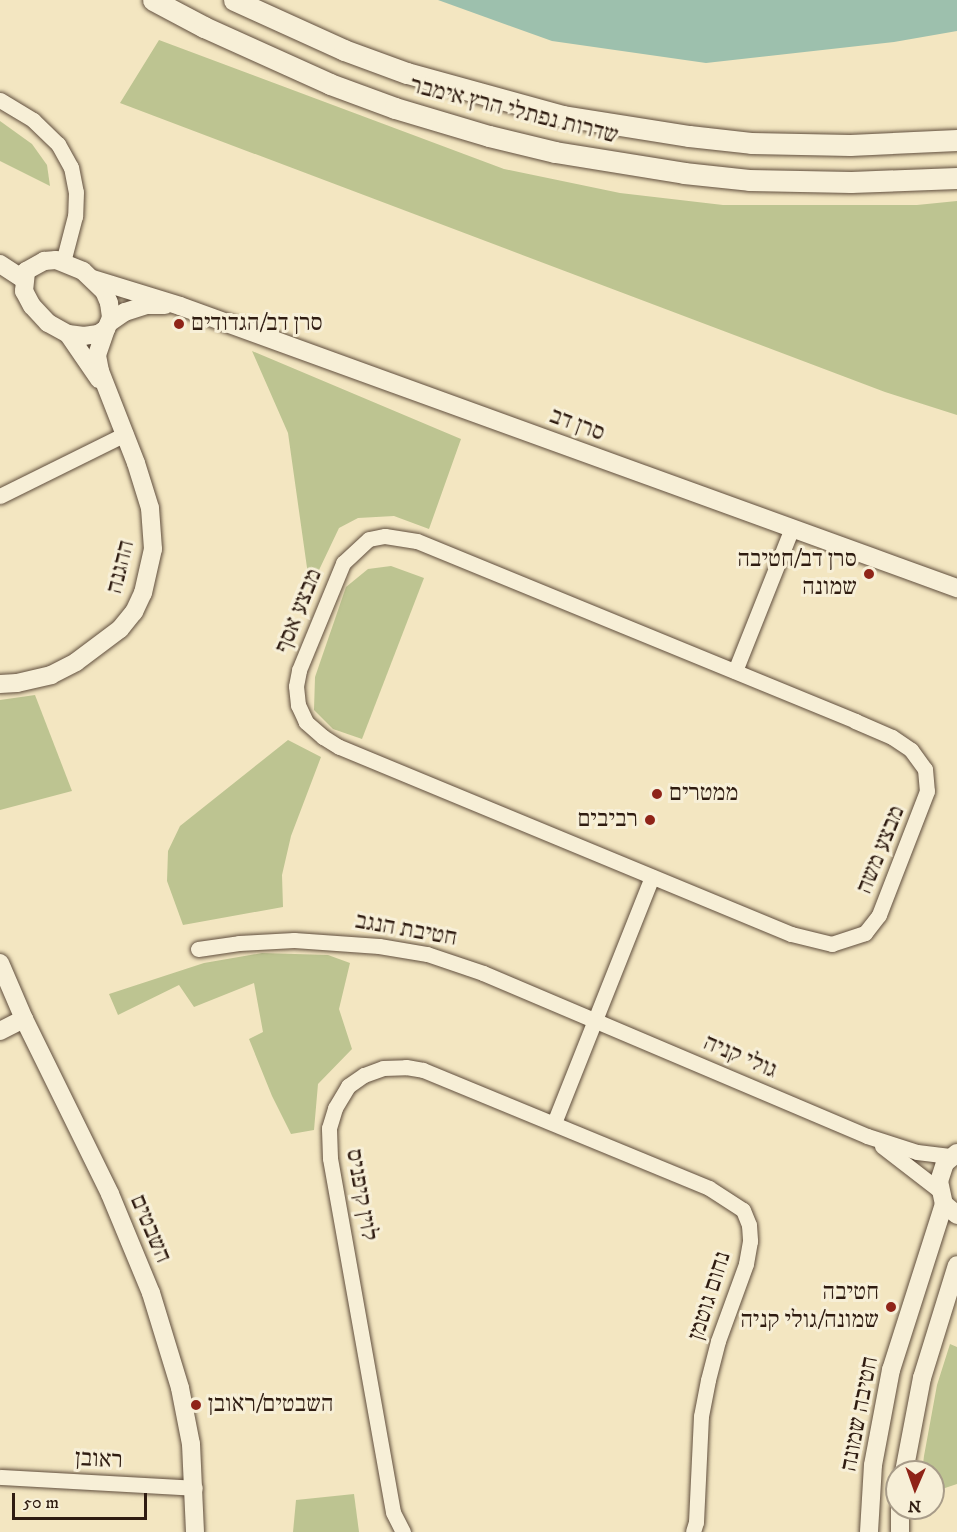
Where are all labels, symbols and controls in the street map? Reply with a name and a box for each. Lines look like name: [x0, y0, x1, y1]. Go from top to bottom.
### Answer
street label: שדרות נפתלי הרץ אימבר: [407, 71, 621, 151]
place label: סרן דב/הגדודים: [191, 310, 323, 338]
marker: סרן דב/הגדודים: [172, 317, 186, 331]
street label: סרן דב: [545, 402, 609, 448]
street label: ההגנה: [100, 537, 142, 597]
place label: סרן דב/חטיבה שמונה: [737, 546, 857, 602]
street label: מבצע אסף: [269, 565, 329, 657]
marker: סרן דב/חטיבה שמונה: [862, 567, 876, 581]
place label: ממטרים: [669, 780, 738, 808]
marker: ממטרים: [650, 787, 664, 801]
street label: מבצע משה: [850, 802, 912, 898]
place label: רביבים: [577, 806, 638, 834]
marker: רביבים: [643, 813, 657, 827]
street label: חטיבת הנגב: [353, 907, 459, 953]
street label: גולי קניה: [699, 1029, 781, 1085]
street label: לוין קיפניס: [339, 1147, 383, 1243]
street label: השבטים: [123, 1191, 177, 1267]
street label: נחום גוטמן: [682, 1248, 738, 1344]
place label: חטיבה שמונה/גולי קניה: [740, 1279, 879, 1335]
marker: חטיבה שמונה/גולי קניה: [884, 1300, 898, 1314]
street label: חטיבה שמונה: [835, 1354, 885, 1474]
place label: השבטים/ראובן: [208, 1391, 334, 1419]
marker: השבטים/ראובן: [189, 1398, 203, 1412]
street label: ראובן: [74, 1444, 124, 1476]
north arrow: [885, 1460, 945, 1520]
scale bar: [15, 1481, 150, 1519]
text: 50 m: [23, 1492, 59, 1514]
text: N: [908, 1496, 921, 1516]

